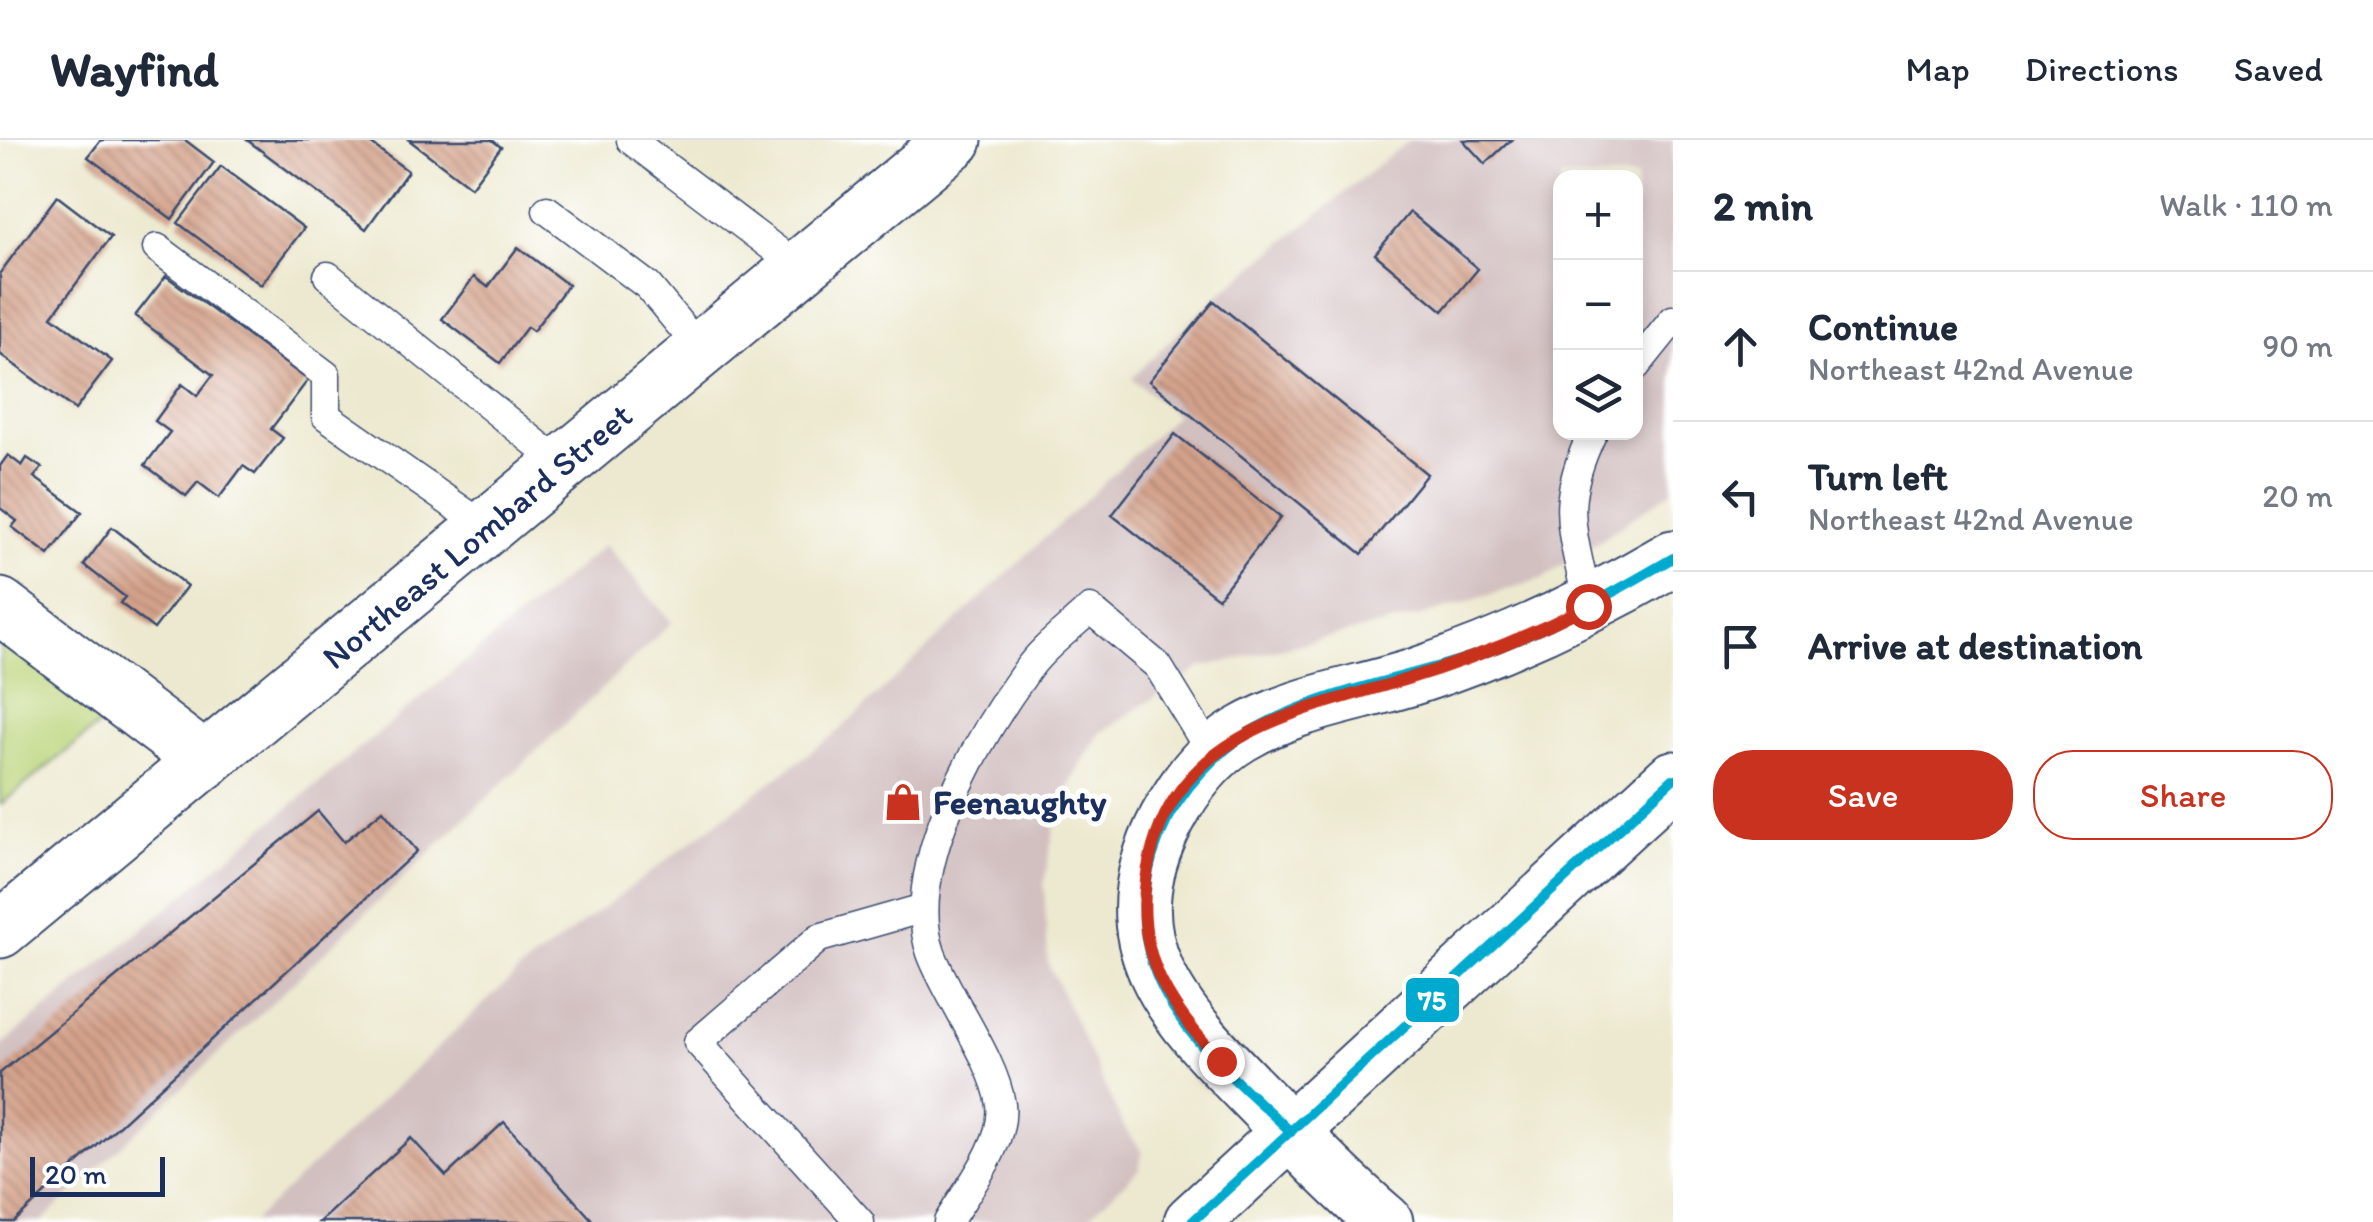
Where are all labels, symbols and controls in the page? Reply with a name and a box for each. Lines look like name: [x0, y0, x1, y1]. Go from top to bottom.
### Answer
text: Wayfind: [50, 40, 219, 98]
text: Map: [1906, 48, 1970, 90]
text: Directions: [2025, 48, 2179, 90]
text: Saved: [2234, 48, 2323, 90]
map controls: [1553, 170, 1643, 440]
button: +: [1553, 170, 1643, 260]
text: 2 min: [1713, 180, 1813, 231]
text: Walk · 110 m: [2159, 186, 2333, 224]
button: −: [1553, 260, 1643, 350]
text: Continue: [1808, 304, 1958, 350]
icon: ahead: [1713, 319, 1768, 374]
text: 90 m: [2262, 327, 2333, 365]
button: layers: [1553, 350, 1643, 440]
text: Northeast 42nd Avenue: [1808, 350, 2134, 388]
street label: Northeast Lombard Street: [314, 394, 640, 678]
text: Turn left: [1808, 454, 1948, 500]
icon: left: [1713, 469, 1768, 524]
text: 20 m: [2262, 477, 2333, 515]
text: Northeast 42nd Avenue: [1808, 500, 2134, 538]
route start: [1566, 584, 1612, 630]
icon: arrive: [1713, 619, 1768, 674]
text: Arrive at destination: [1808, 623, 2143, 669]
button: Save: [1713, 750, 2013, 840]
button: Share: [2033, 750, 2333, 840]
shop icon: Feenaughty: [882, 781, 924, 823]
place label: Feenaughty: [933, 781, 1107, 823]
line badge: 75: [1404, 976, 1461, 1024]
text: 75: [1417, 983, 1447, 1017]
route end: [1199, 1039, 1245, 1085]
scale bar: [30, 1152, 165, 1196]
text: 20 m: [45, 1157, 107, 1191]

